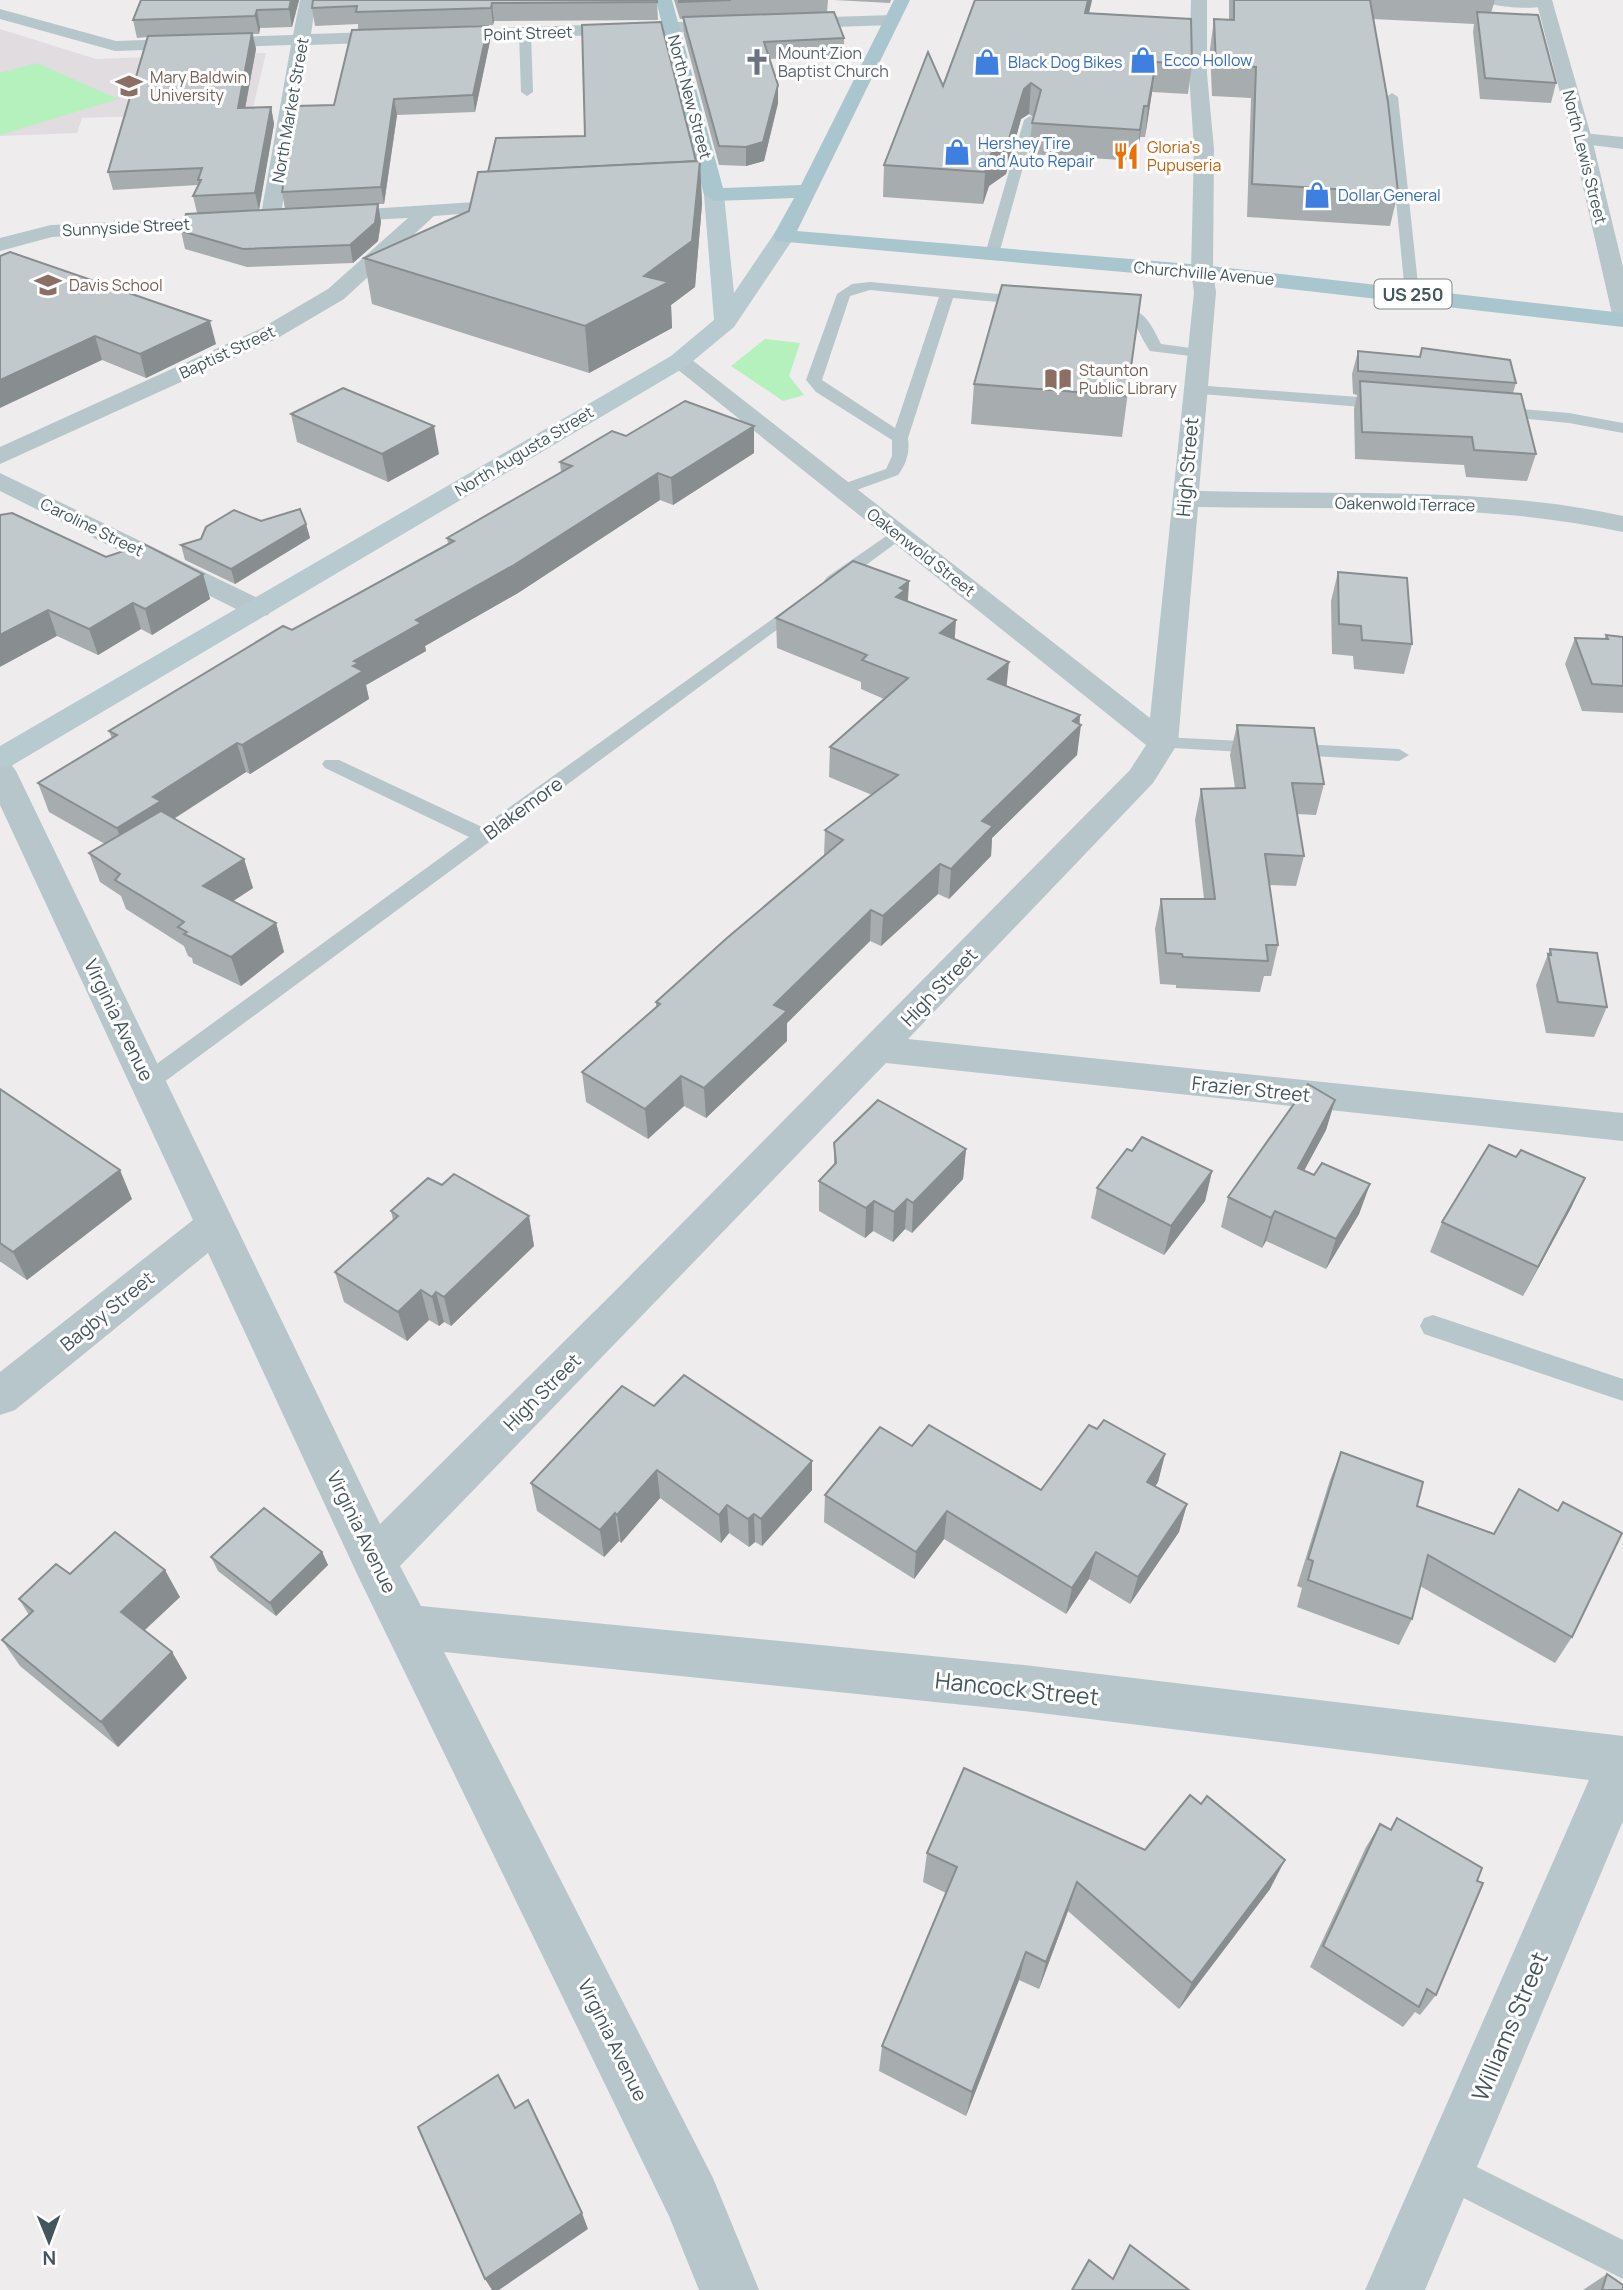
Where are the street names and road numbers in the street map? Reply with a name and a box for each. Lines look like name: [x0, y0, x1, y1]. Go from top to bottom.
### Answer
street label: Point Street: [483, 20, 573, 46]
street label: North New Street: [663, 32, 717, 162]
street label: North Market Street: [266, 36, 314, 184]
street label: North Lewis Street: [1558, 88, 1612, 226]
street label: Sunnyside Street: [62, 213, 190, 241]
street label: Churchville Avenue: [1133, 256, 1275, 290]
road number: US 250: [1374, 280, 1452, 308]
street label: Baptist Street: [176, 320, 278, 384]
street label: North Augusta Street: [451, 401, 597, 501]
street label: High Street: [1170, 416, 1204, 518]
street label: Oakenwold Terrace: [1335, 492, 1475, 516]
street label: Caroline Street: [37, 493, 147, 561]
street label: Oakenwold Street: [862, 503, 980, 601]
street label: Blakemore: [478, 771, 568, 845]
street label: High Street: [895, 942, 983, 1032]
street label: Virginia Avenue: [78, 955, 160, 1085]
street label: Frazier Street: [1191, 1070, 1311, 1108]
street label: Bagby Street: [55, 1265, 159, 1357]
street label: High Street: [498, 1348, 586, 1436]
street label: Virginia Avenue: [321, 1467, 403, 1597]
street label: Hancock Street: [934, 1663, 1100, 1713]
street label: Williams Street: [1463, 1947, 1555, 2105]
street label: Virginia Avenue: [572, 1975, 654, 2105]

